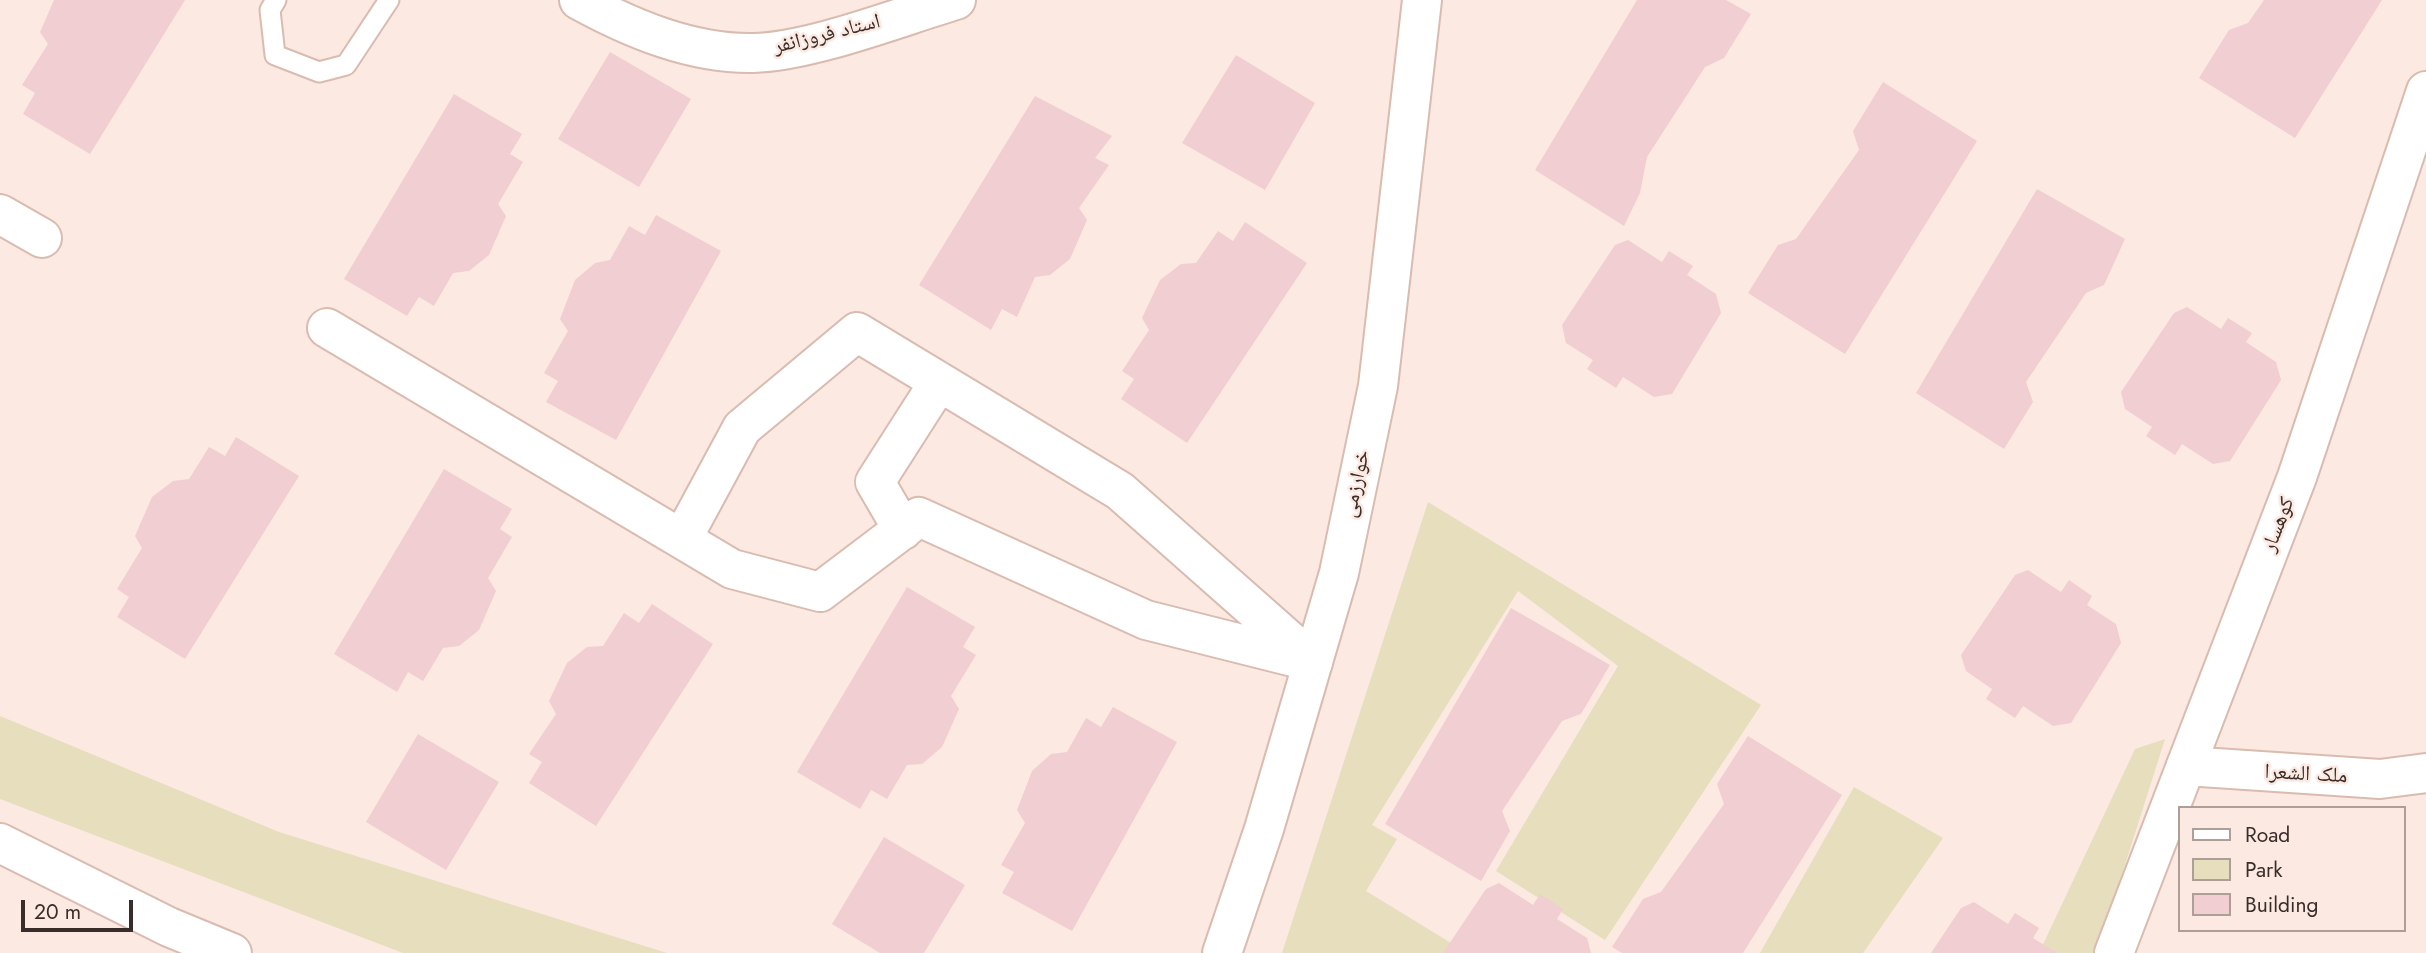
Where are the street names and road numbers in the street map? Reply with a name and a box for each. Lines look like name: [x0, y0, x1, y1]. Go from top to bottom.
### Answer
street label: استاد فروزانفر: [771, 10, 883, 60]
street label: خوارزمی: [1338, 448, 1376, 520]
street label: کوهسار: [2257, 494, 2301, 556]
street label: ملک الشعرا: [2264, 760, 2348, 790]

